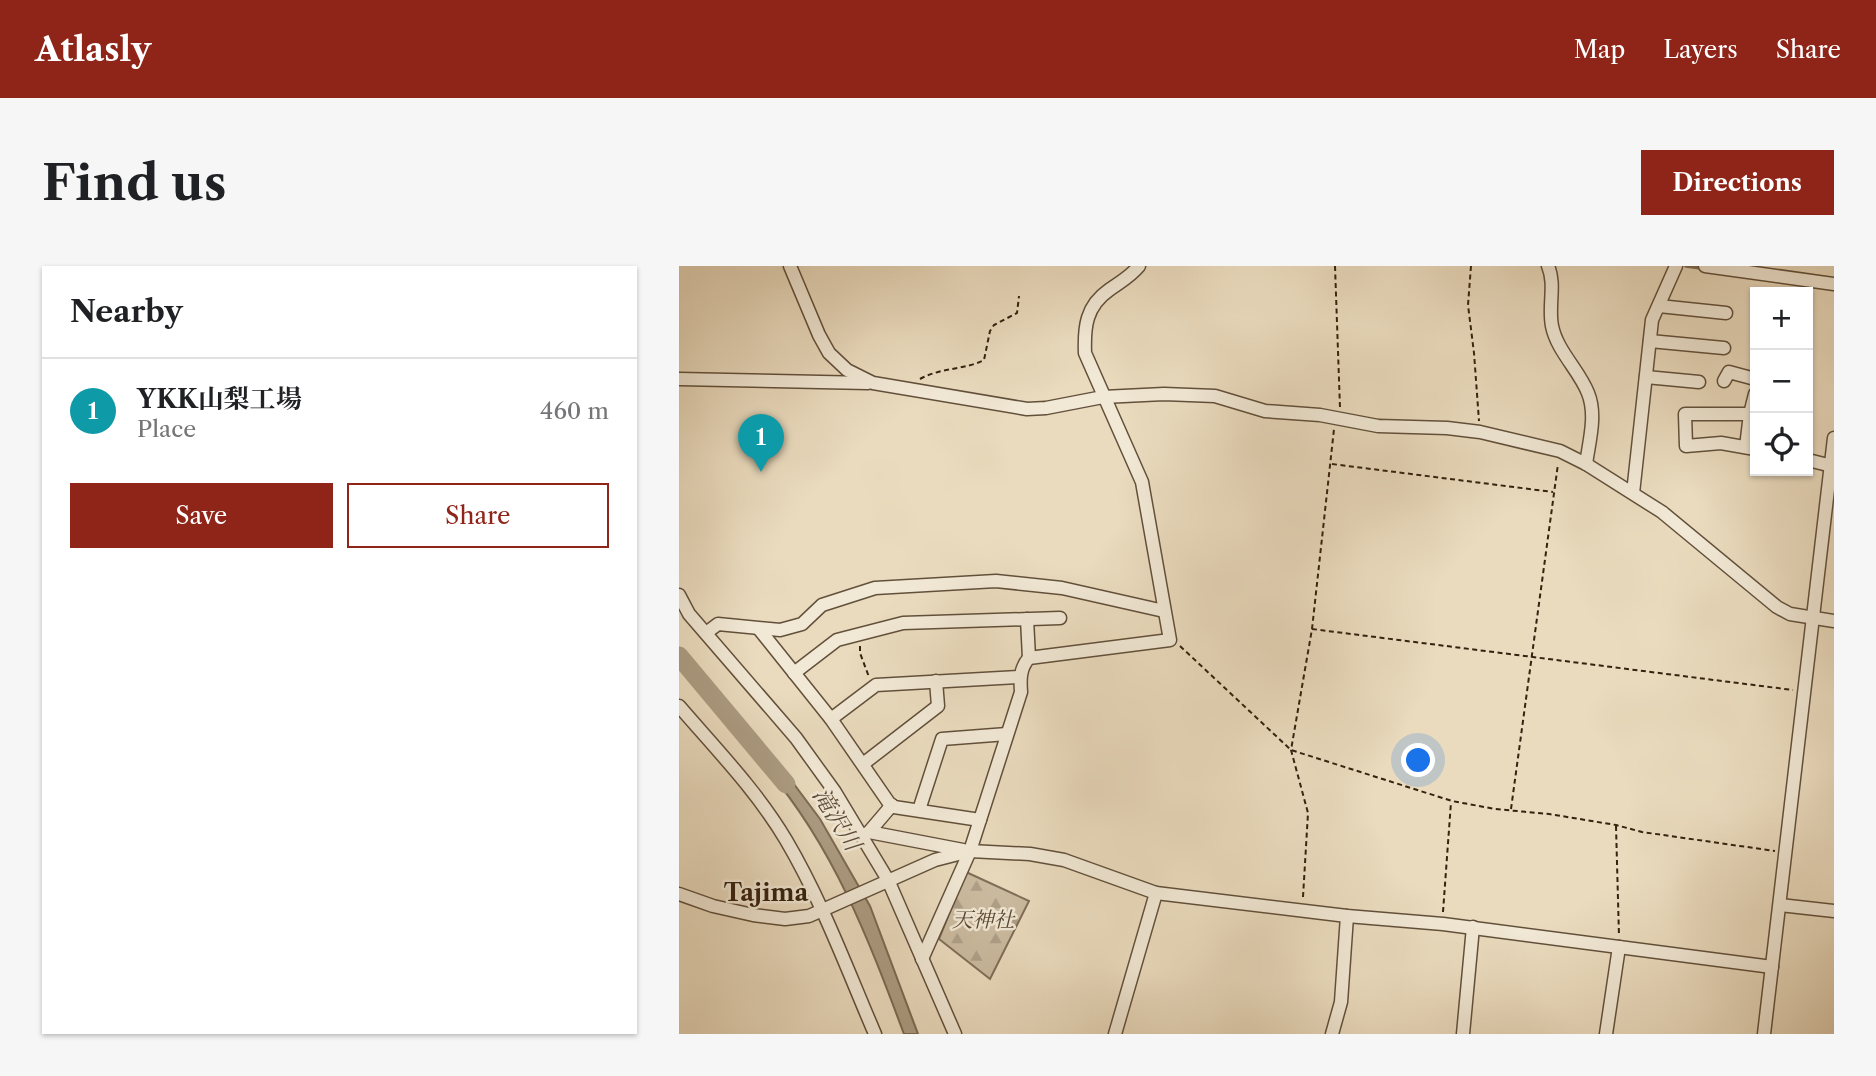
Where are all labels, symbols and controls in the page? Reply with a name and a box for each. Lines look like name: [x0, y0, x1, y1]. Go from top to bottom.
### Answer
text: Atlasly: [35, 29, 151, 70]
text: Map: [1574, 35, 1625, 64]
text: Layers: [1663, 35, 1738, 64]
text: Share: [1776, 35, 1841, 64]
button: Directions: [1641, 150, 1834, 215]
text: Find us: [42, 152, 226, 213]
map controls: [1750, 287, 1813, 476]
button: +: [1750, 287, 1813, 350]
text: Nearby: [70, 293, 183, 330]
button: −: [1750, 350, 1813, 413]
text: YKK山梨工場: [137, 383, 302, 415]
text: 1: [88, 397, 98, 425]
text: 460 m: [540, 397, 609, 425]
button: locate: [1750, 413, 1813, 476]
pin: 1: [738, 414, 784, 472]
text: Place: [137, 415, 196, 443]
button: Save: [70, 483, 333, 548]
button: Share: [347, 483, 609, 548]
your location: [1401, 743, 1435, 777]
water label: 滝沢川: [807, 782, 869, 858]
district label: Tajima: [724, 878, 809, 907]
park label: 天神社: [952, 907, 1016, 932]

